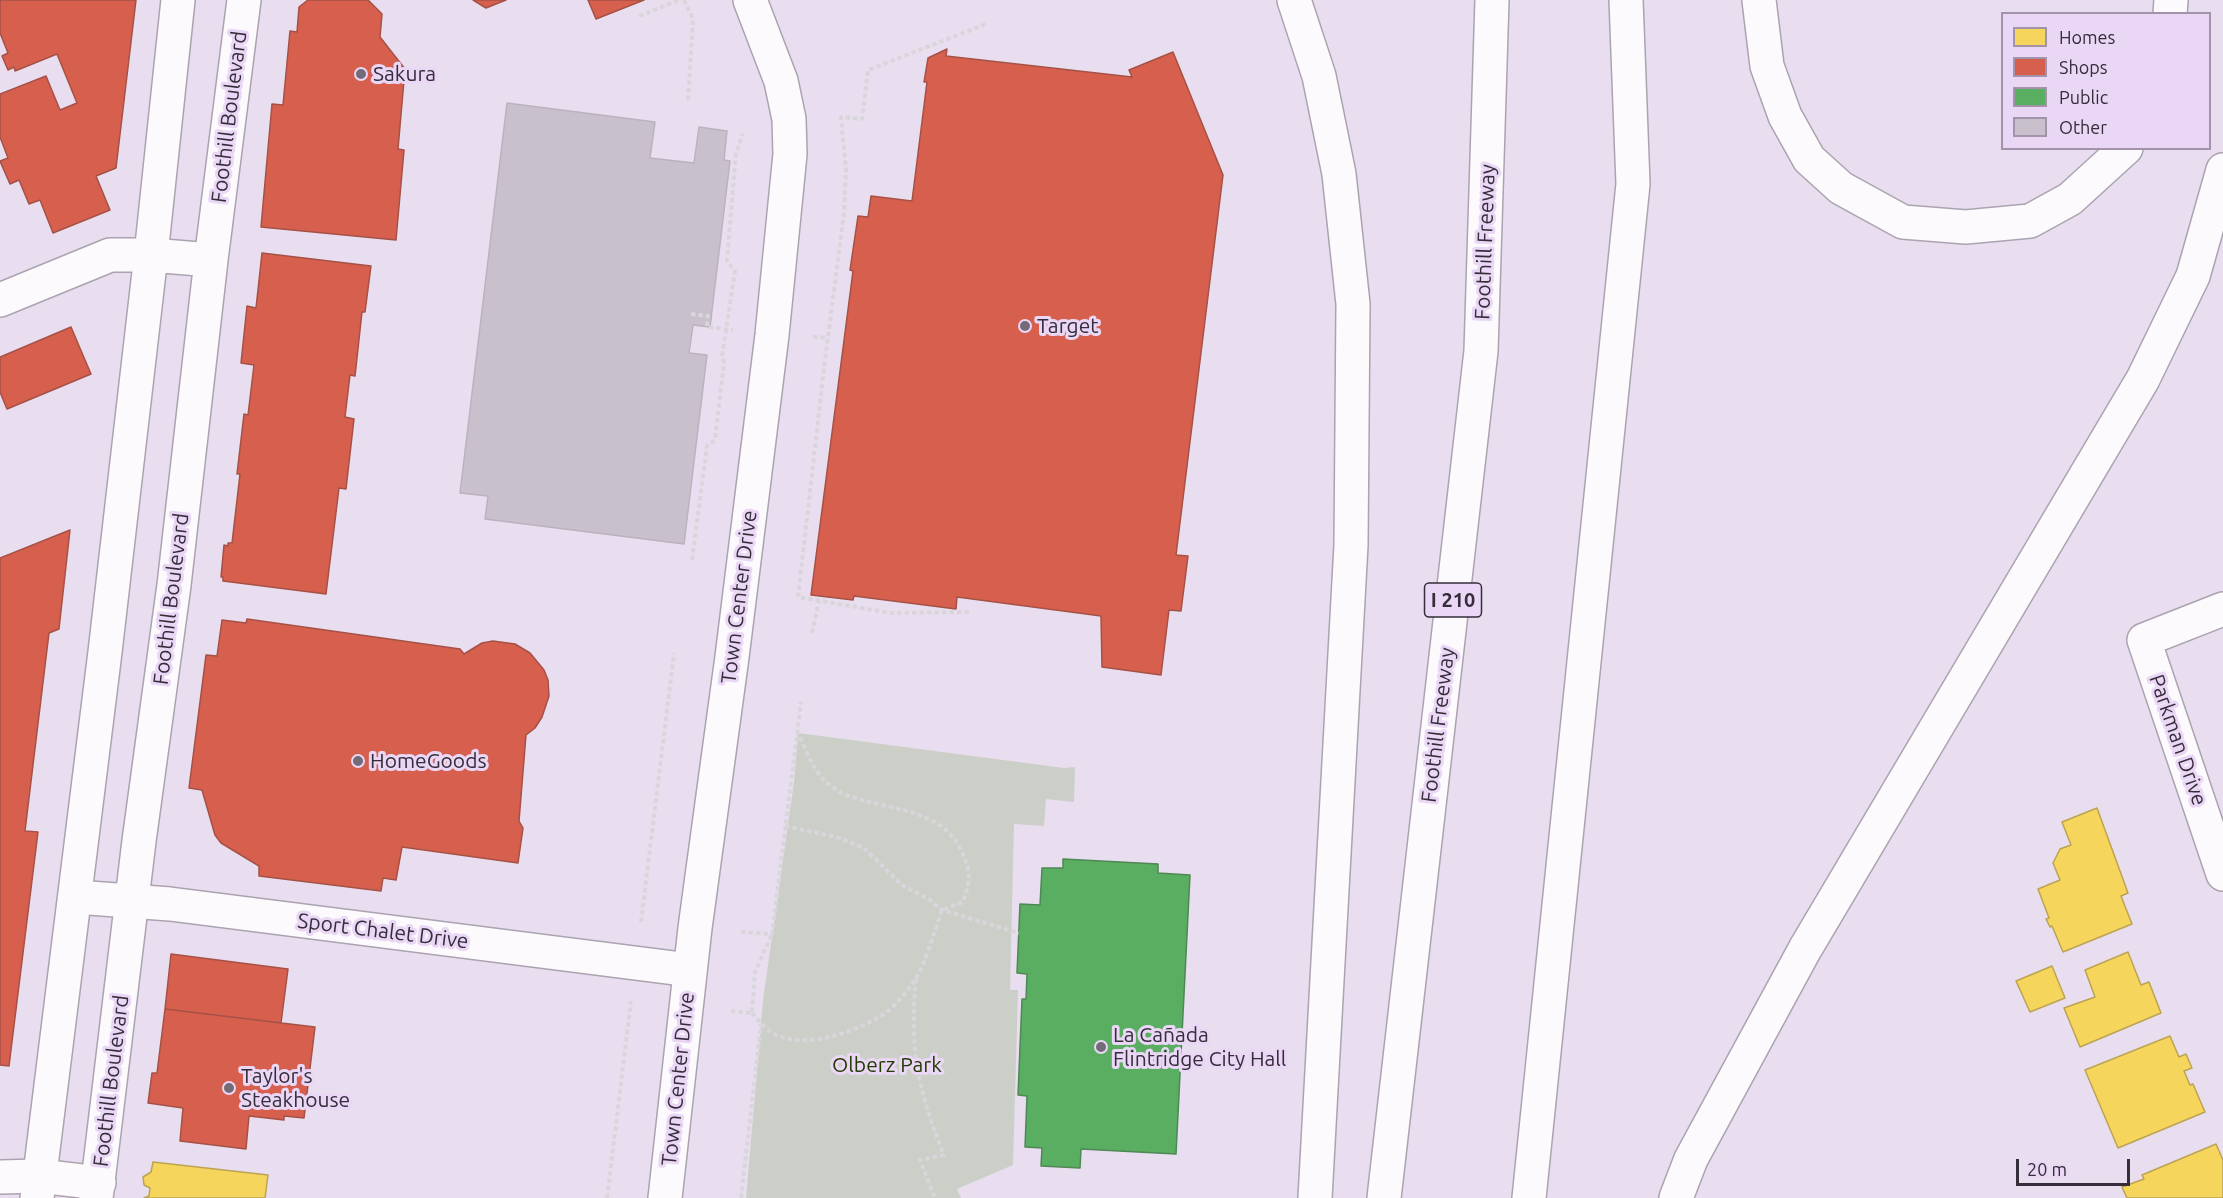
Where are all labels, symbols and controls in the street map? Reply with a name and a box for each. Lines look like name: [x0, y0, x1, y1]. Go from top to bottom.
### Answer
legend: [2001, 12, 2211, 150]
text: Homes: [2059, 27, 2115, 47]
street label: Foothill Boulevard: [206, 30, 252, 204]
text: Shops: [2059, 57, 2108, 77]
place label: Sakura: [373, 61, 436, 87]
marker: Sakura: [354, 67, 368, 81]
text: Public: [2059, 87, 2108, 107]
text: Other: [2059, 117, 2107, 137]
street label: Foothill Freeway: [1470, 164, 1500, 320]
place label: Target: [1037, 313, 1099, 339]
marker: Target: [1018, 319, 1032, 333]
street label: Town Center Drive: [716, 509, 762, 685]
street label: Foothill Boulevard: [148, 512, 194, 686]
road number: I 210: [1424, 583, 1482, 617]
street label: Foothill Freeway: [1416, 646, 1460, 804]
street label: Parkman Drive: [2144, 671, 2212, 809]
place label: HomeGoods: [370, 748, 487, 774]
marker: HomeGoods: [351, 754, 365, 768]
street label: Sport Chalet Drive: [296, 908, 470, 954]
street label: Town Center Drive: [656, 991, 700, 1167]
street label: Foothill Boulevard: [88, 994, 134, 1168]
place label: La Cañada Flintridge City Hall: [1113, 1022, 1286, 1072]
marker: La Cañada Flintridge City Hall: [1094, 1040, 1108, 1054]
park label: Olberz Park: [832, 1052, 942, 1078]
place label: Taylor's Steakhouse: [241, 1063, 350, 1113]
marker: Taylor's Steakhouse: [222, 1081, 236, 1095]
scale bar: [2019, 1147, 2133, 1185]
text: 20 m: [2027, 1159, 2067, 1179]

